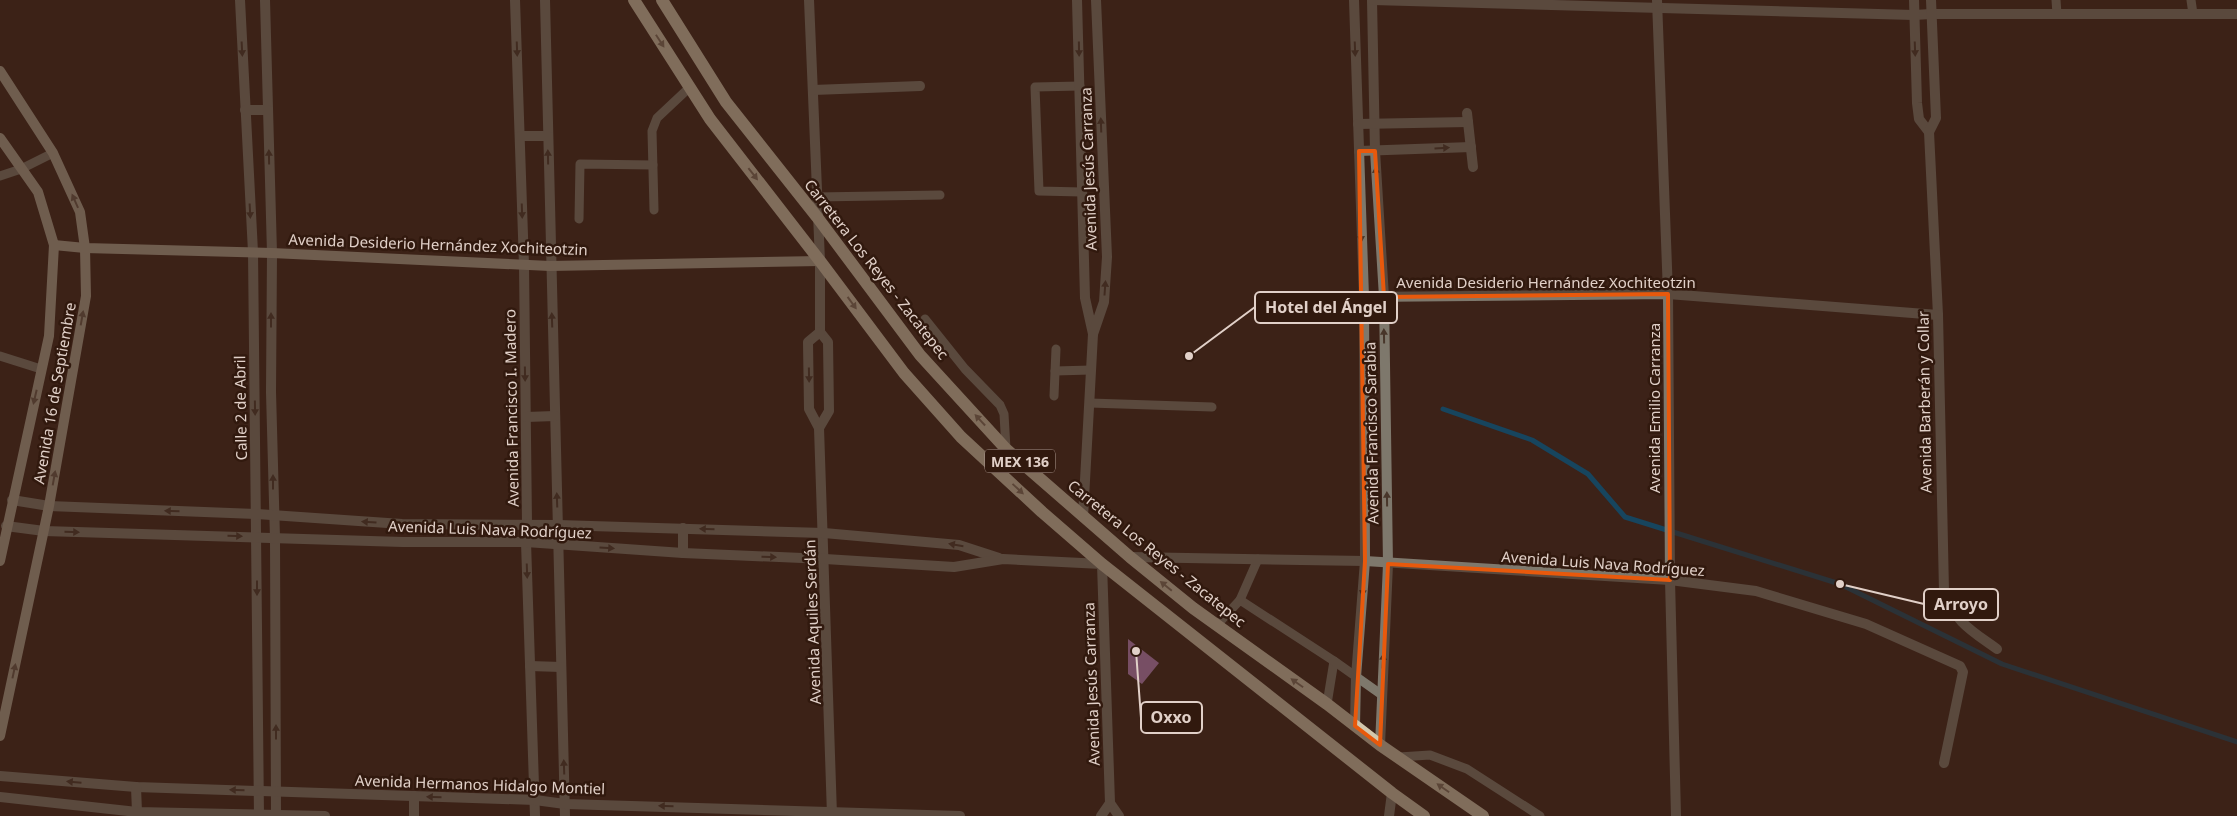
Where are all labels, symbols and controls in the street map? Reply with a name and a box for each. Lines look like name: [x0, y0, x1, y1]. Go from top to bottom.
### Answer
one-way arrow: [656, 34, 665, 48]
one-way arrow: [239, 41, 247, 57]
one-way arrow: [513, 41, 521, 57]
one-way arrow: [1075, 41, 1083, 57]
one-way arrow: [1352, 41, 1360, 57]
one-way arrow: [1911, 41, 1919, 57]
street label: Avenida Jesús Carranza: [1075, 87, 1101, 251]
one-way arrow: [1097, 117, 1105, 133]
one-way arrow: [1434, 144, 1450, 152]
one-way arrow: [265, 149, 273, 165]
one-way arrow: [544, 149, 552, 165]
one-way arrow: [1372, 166, 1380, 182]
one-way arrow: [748, 167, 759, 180]
street label: Carretera Los Reyes - Zacatepec: [800, 175, 954, 363]
one-way arrow: [70, 194, 78, 208]
one-way arrow: [247, 203, 255, 219]
one-way arrow: [519, 203, 527, 219]
one-way arrow: [1358, 227, 1366, 243]
street label: Avenida Desiderio Hernández Xochiteotzin: [288, 229, 588, 259]
street label: Avenida Desiderio Hernández Xochiteotzin: [1396, 272, 1696, 292]
one-way arrow: [1101, 279, 1109, 295]
callout: Hotel del Ángel: [1255, 292, 1397, 323]
one-way arrow: [847, 296, 857, 310]
text: Hotel del Ángel: [1265, 296, 1387, 318]
street label: Avenida 16 de Septiembre: [28, 301, 80, 485]
street label: Avenida Francisco I. Madero: [499, 309, 523, 507]
one-way arrow: [78, 310, 86, 326]
street label: Avenida Barberán y Collar: [1912, 311, 1936, 493]
one-way arrow: [267, 312, 275, 328]
one-way arrow: [548, 312, 556, 328]
street label: Avenida Emilio Carranza: [1644, 323, 1664, 493]
one-way arrow: [1380, 328, 1388, 344]
street label: Avenida Francisco Sarabia: [1359, 342, 1383, 524]
street label: Calle 2 de Abril: [229, 355, 251, 461]
one-way arrow: [522, 366, 530, 382]
one-way arrow: [805, 367, 813, 383]
one-way arrow: [31, 390, 39, 405]
one-way arrow: [251, 401, 259, 417]
one-way arrow: [974, 414, 986, 426]
road number: MEX 136: [985, 450, 1055, 472]
one-way arrow: [50, 470, 58, 486]
one-way arrow: [269, 474, 277, 490]
street label: Carretera Los Reyes - Zacatepec: [1064, 475, 1250, 631]
one-way arrow: [1011, 483, 1023, 495]
one-way arrow: [1383, 491, 1391, 507]
one-way arrow: [553, 492, 561, 508]
one-way arrow: [164, 506, 180, 514]
street label: Avenida Luis Nava Rodríguez: [388, 515, 592, 543]
one-way arrow: [361, 518, 377, 526]
one-way arrow: [699, 524, 715, 532]
one-way arrow: [64, 528, 80, 536]
one-way arrow: [227, 532, 243, 540]
street label: Avenida Aquiles Serdán: [799, 539, 825, 705]
one-way arrow: [948, 541, 964, 549]
one-way arrow: [599, 545, 615, 553]
street label: Avenida Luis Nava Rodríguez: [1501, 546, 1705, 580]
one-way arrow: [761, 553, 777, 561]
one-way arrow: [523, 563, 531, 579]
one-way arrow: [253, 581, 261, 597]
one-way arrow: [1160, 581, 1173, 592]
one-way arrow: [1359, 582, 1367, 598]
callout: Arroyo: [1924, 589, 1998, 620]
text: Arroyo: [1934, 593, 1988, 615]
street label: Avenida Jesús Carranza: [1078, 602, 1104, 766]
one-way arrow: [1380, 653, 1388, 669]
one-way arrow: [10, 664, 18, 679]
one-way arrow: [1291, 677, 1304, 688]
callout: Oxxo: [1141, 702, 1202, 733]
text: Oxxo: [1151, 706, 1191, 728]
one-way arrow: [272, 724, 280, 740]
one-way arrow: [559, 759, 567, 775]
street label: Avenida Hermanos Hidalgo Montiel: [355, 770, 605, 798]
one-way arrow: [66, 778, 82, 786]
one-way arrow: [1436, 783, 1450, 793]
one-way arrow: [228, 786, 244, 794]
one-way arrow: [426, 793, 442, 801]
one-way arrow: [658, 802, 674, 810]

